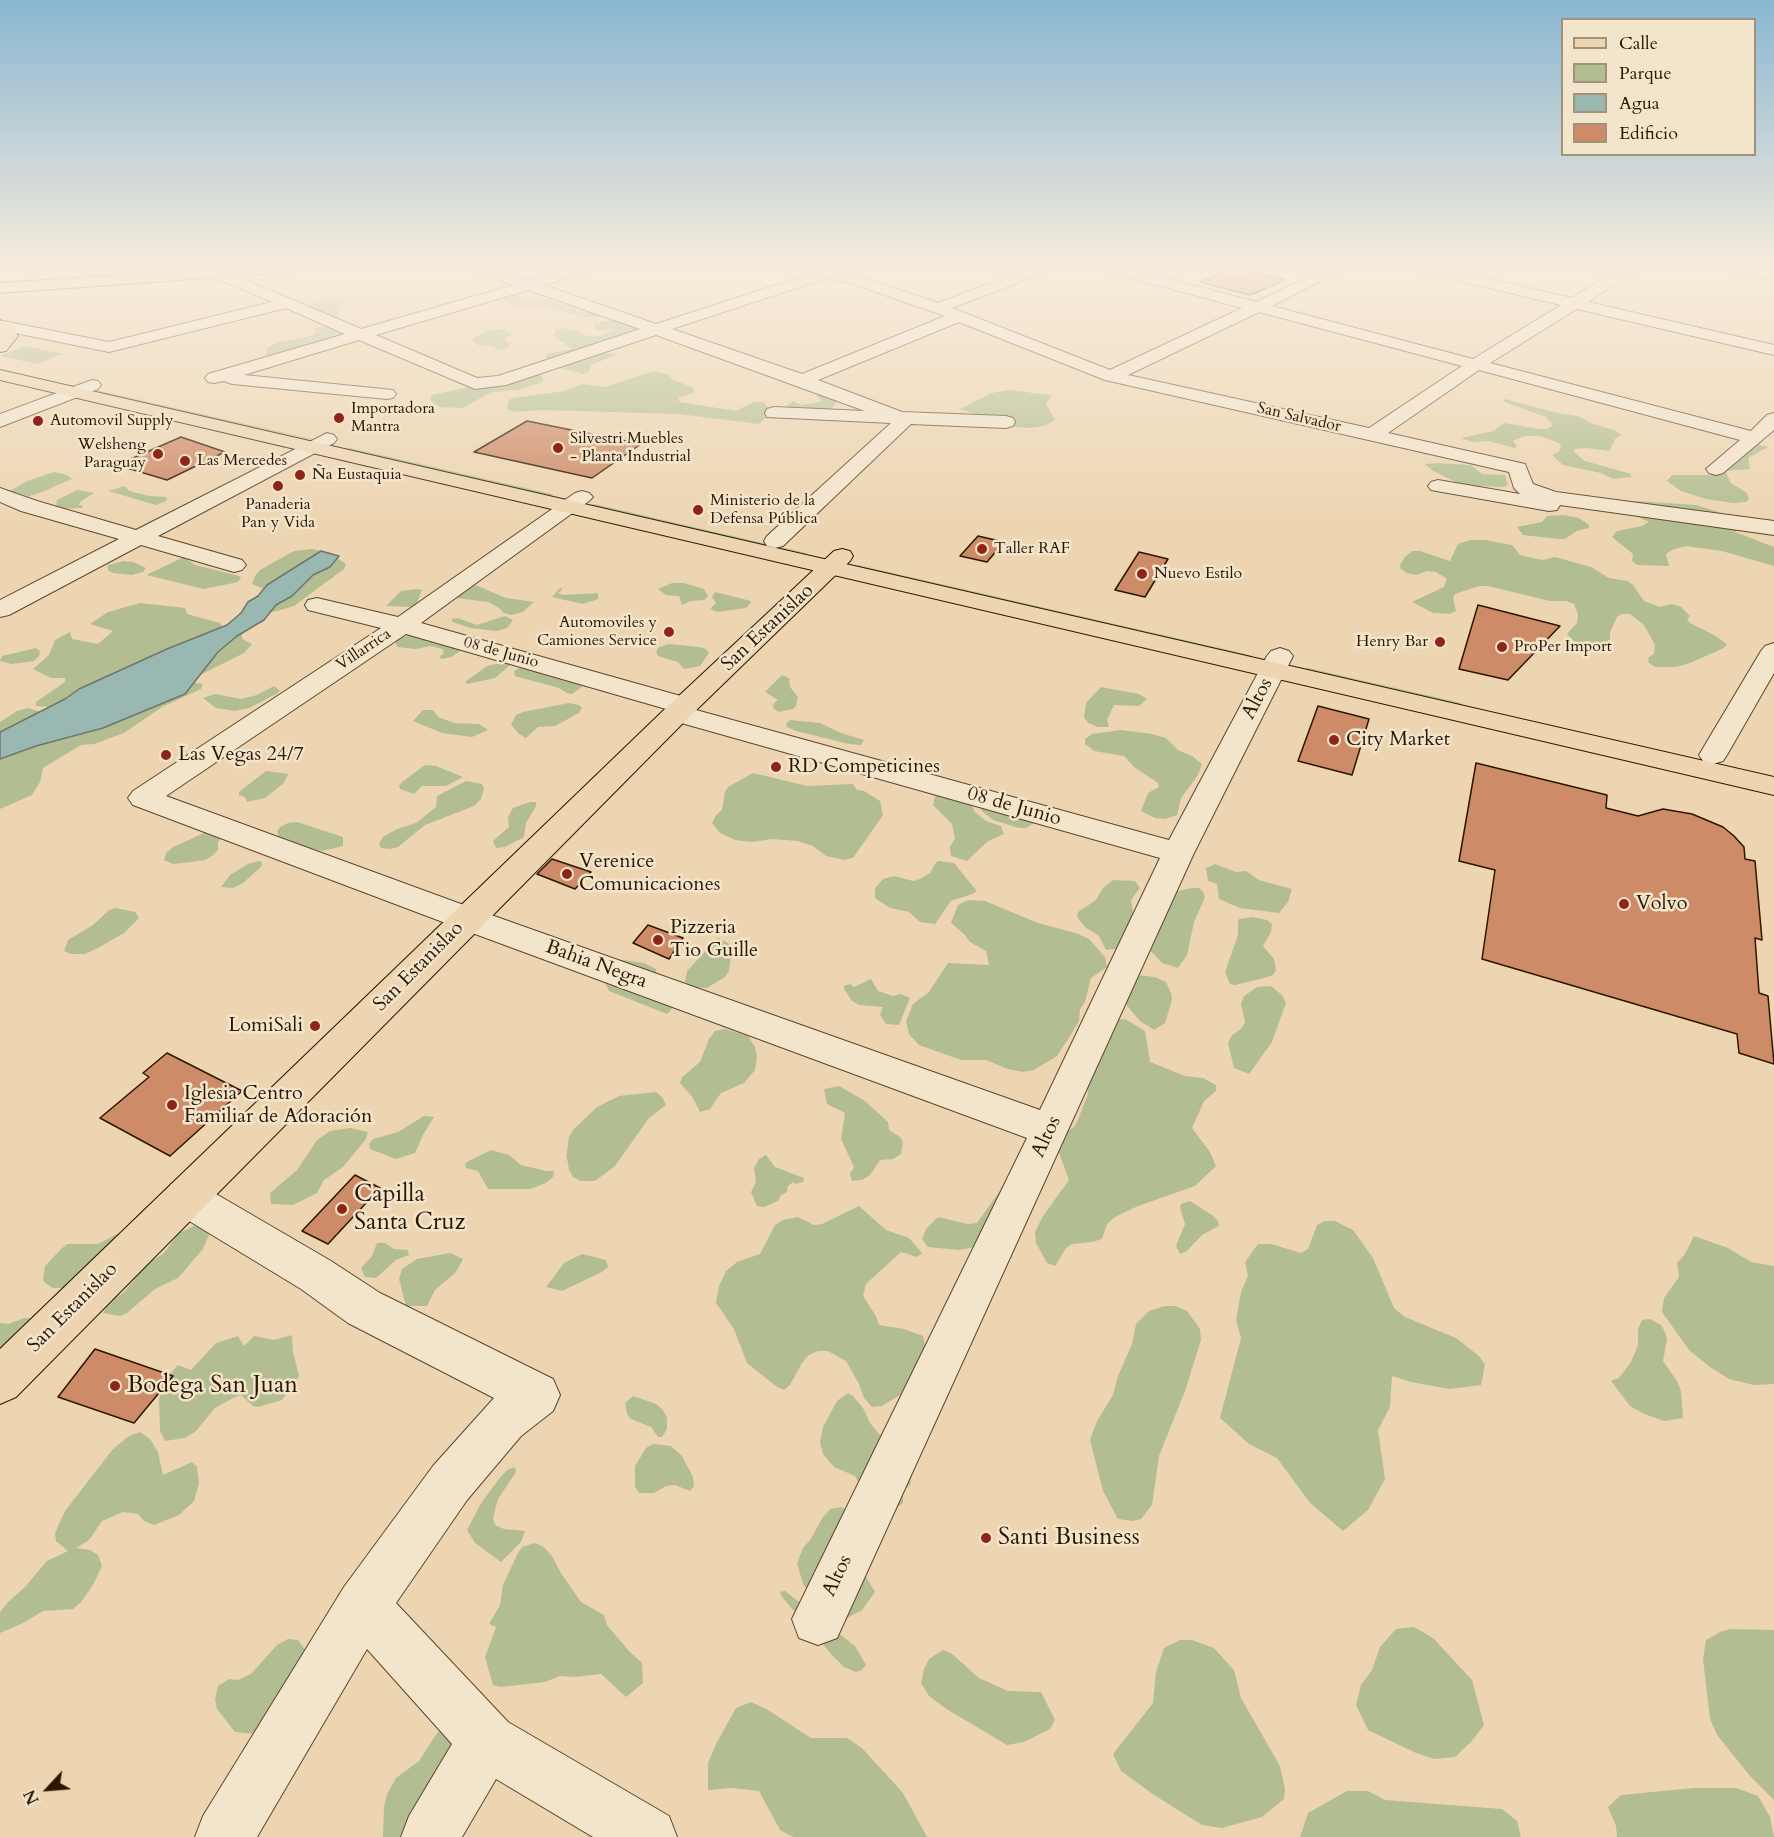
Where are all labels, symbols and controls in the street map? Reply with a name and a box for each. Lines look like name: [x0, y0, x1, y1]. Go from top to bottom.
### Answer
legend: [1561, 18, 1756, 156]
text: Calle: [1619, 31, 1658, 56]
text: Parque: [1619, 61, 1672, 86]
text: Agua: [1619, 91, 1660, 116]
text: Edificio: [1619, 121, 1678, 146]
place label: Importadora Mantra: [351, 399, 435, 437]
street label: San Salvador: [1255, 399, 1343, 437]
place label: Automovil Supply: [50, 411, 173, 431]
marker: Importadora Mantra: [332, 411, 346, 425]
marker: Automovil Supply: [31, 414, 45, 428]
place label: Silvestri Muebles - Planta Industrial: [570, 429, 691, 467]
place label: Welsheng Paraguay: [78, 435, 146, 473]
marker: Silvestri Muebles - Planta Industrial: [551, 441, 565, 455]
marker: Welsheng Paraguay: [151, 447, 165, 461]
place label: Las Mercedes: [197, 451, 287, 471]
marker: Las Mercedes: [178, 454, 192, 468]
place label: Ña Eustaquia: [312, 465, 402, 485]
marker: Ña Eustaquia: [293, 468, 307, 482]
marker: Panaderia Pan y Vida: [271, 479, 285, 493]
place label: Ministerio de la Defensa Pública: [710, 491, 818, 529]
place label: Panaderia Pan y Vida: [241, 495, 315, 533]
marker: Ministerio de la Defensa Pública: [691, 503, 705, 517]
place label: Taller RAF: [994, 539, 1070, 559]
marker: Taller RAF: [975, 542, 989, 556]
place label: Nuevo Estilo: [1154, 564, 1242, 584]
marker: Nuevo Estilo: [1135, 567, 1149, 581]
street label: San Estanislao: [717, 579, 819, 677]
place label: Automoviles y Camiones Service: [537, 613, 657, 651]
street label: Villarrica: [333, 625, 395, 675]
marker: Automoviles y Camiones Service: [662, 625, 676, 639]
place label: Henry Bar: [1356, 632, 1428, 652]
street label: 08 de Junio: [461, 633, 541, 673]
marker: Henry Bar: [1433, 635, 1447, 649]
place label: ProPer Import: [1514, 637, 1612, 657]
marker: ProPer Import: [1495, 640, 1509, 654]
street label: Altos: [1237, 674, 1279, 724]
place label: City Market: [1346, 728, 1450, 752]
marker: City Market: [1327, 733, 1341, 747]
place label: Las Vegas 24/7: [178, 743, 304, 767]
marker: Las Vegas 24/7: [159, 748, 173, 762]
place label: RD Competicines: [788, 755, 940, 779]
marker: RD Competicines: [769, 760, 783, 774]
street label: 08 de Junio: [964, 782, 1064, 832]
place label: Verenice Comunicaciones: [579, 850, 720, 897]
marker: Verenice Comunicaciones: [560, 867, 574, 881]
place label: Volvo: [1636, 892, 1688, 916]
marker: Volvo: [1617, 897, 1631, 911]
place label: Pizzeria Tio Guille: [670, 916, 758, 963]
street label: San Estanislao: [369, 917, 469, 1017]
marker: Pizzeria Tio Guille: [651, 933, 665, 947]
street label: Bahia Negra: [542, 936, 650, 994]
place label: LomiSali: [228, 1014, 303, 1038]
marker: LomiSali: [308, 1019, 322, 1033]
place label: Iglesia Centro Familiar de Adoración: [184, 1082, 372, 1129]
marker: Iglesia Centro Familiar de Adoración: [165, 1098, 179, 1112]
street label: Altos: [1027, 1112, 1067, 1162]
place label: Capilla Santa Cruz: [354, 1181, 465, 1237]
marker: Capilla Santa Cruz: [335, 1202, 349, 1216]
street label: San Estanislao: [23, 1258, 123, 1358]
place label: Bodega San Juan: [127, 1372, 298, 1400]
marker: Bodega San Juan: [108, 1379, 122, 1393]
place label: Santi Business: [998, 1524, 1140, 1552]
marker: Santi Business: [979, 1531, 993, 1545]
street label: Altos: [818, 1551, 858, 1601]
north arrow: [18, 1759, 78, 1819]
text: N: [19, 1786, 45, 1808]

